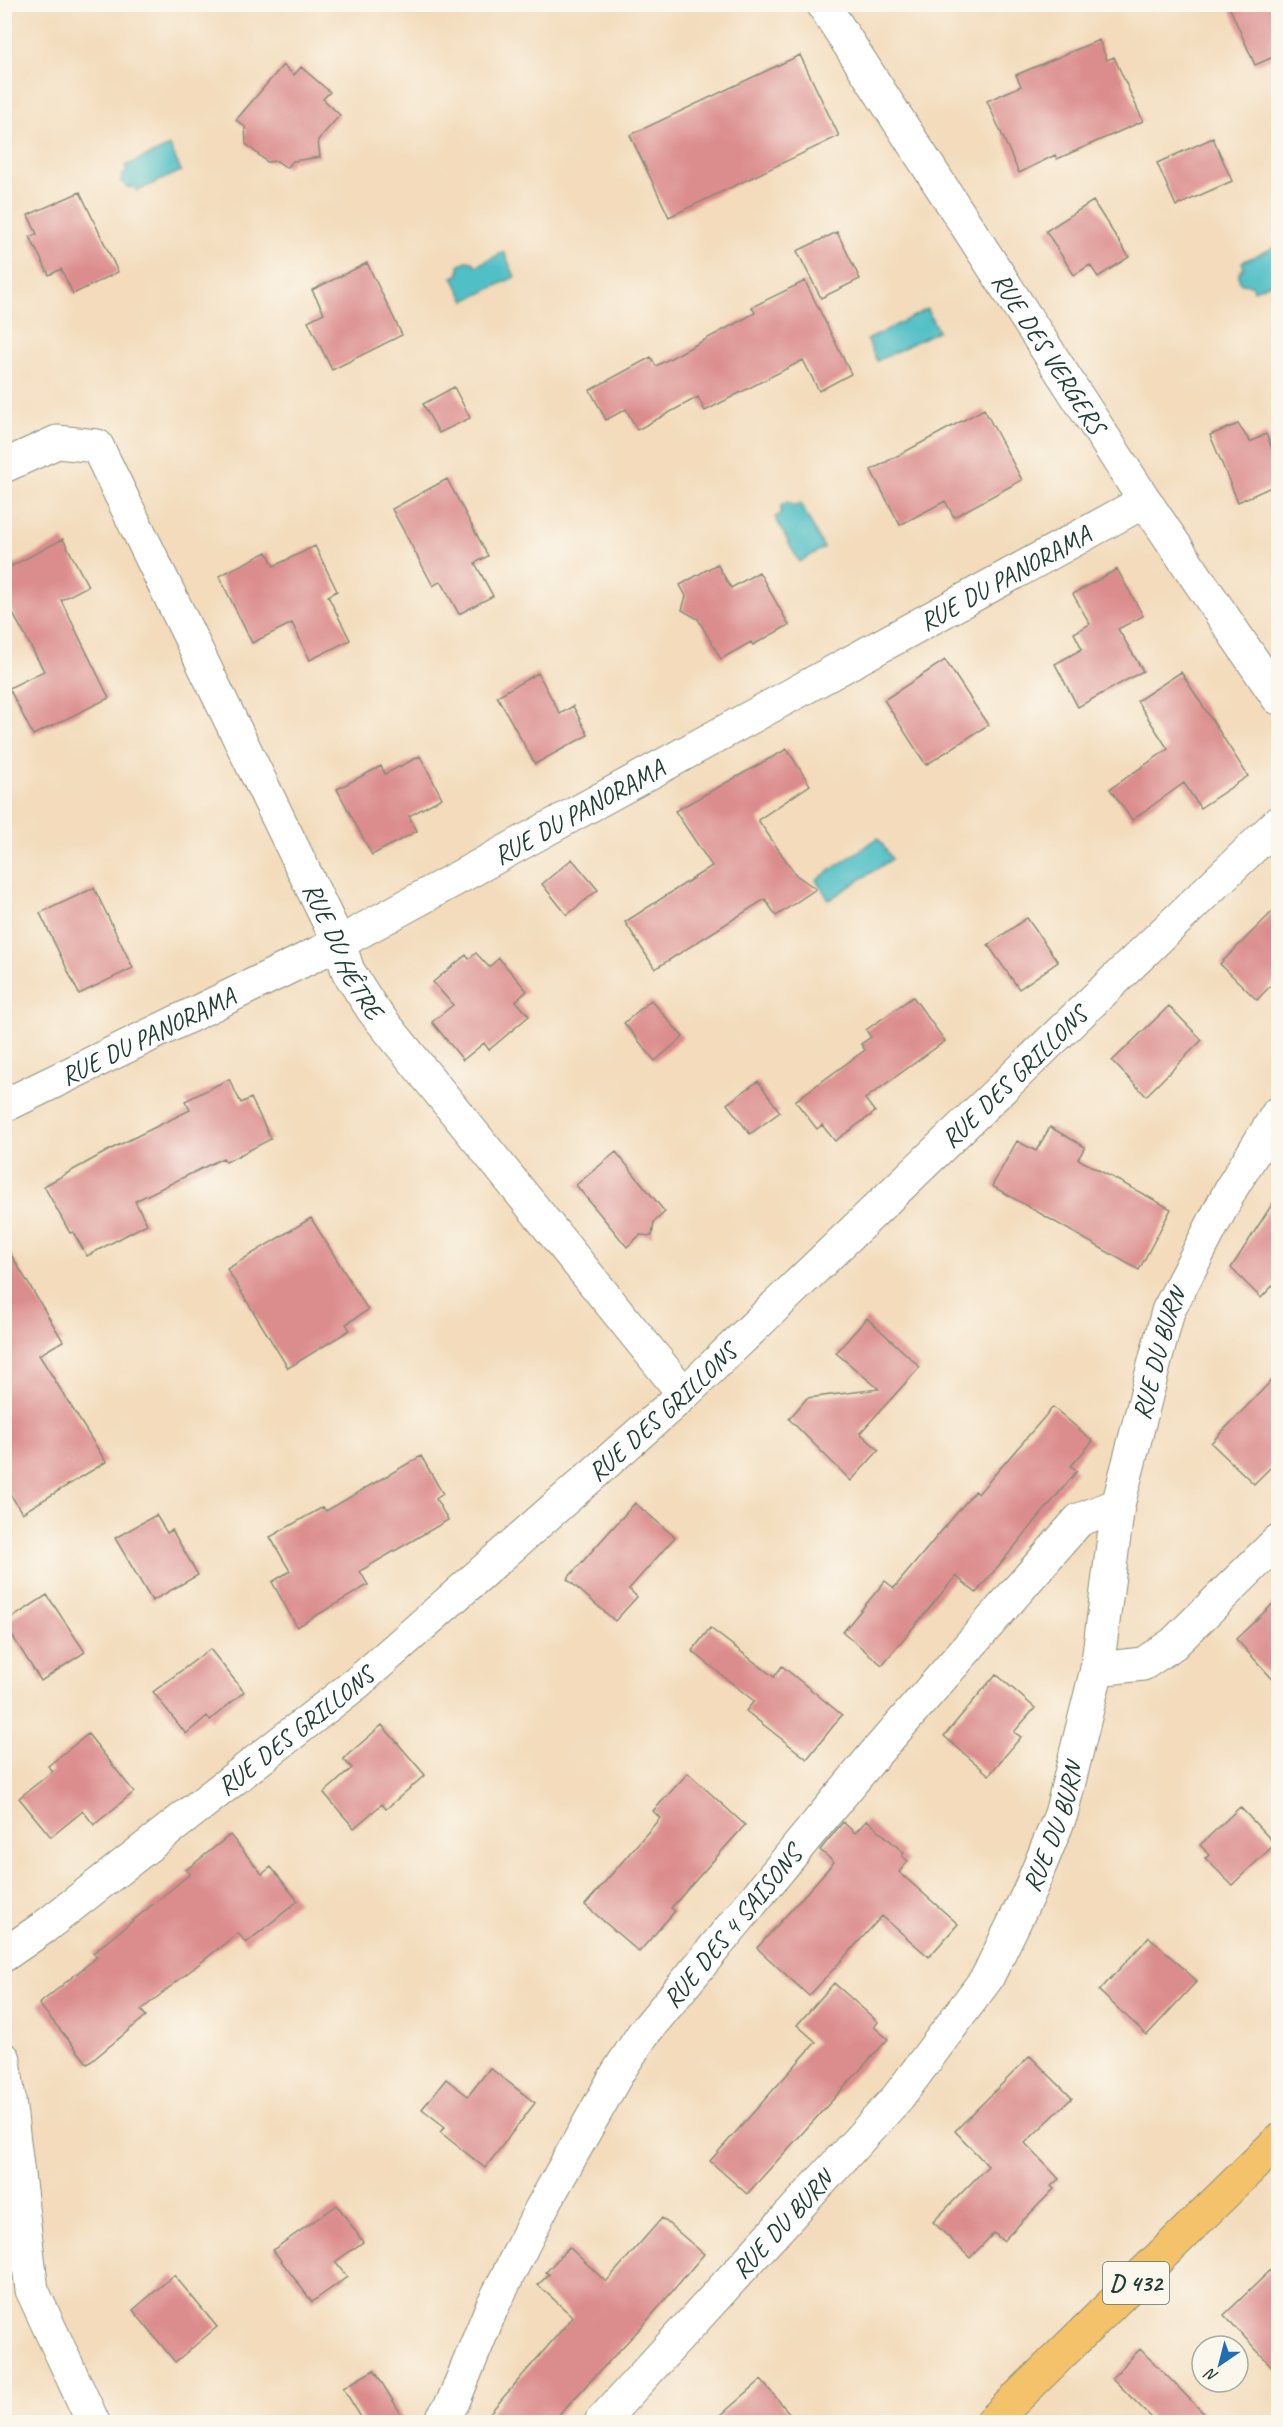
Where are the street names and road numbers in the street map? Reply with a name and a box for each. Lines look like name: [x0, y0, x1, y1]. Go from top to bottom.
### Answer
street label: RUE DES VERGERS: [985, 266, 1115, 443]
street label: RUE DU PANORAMA: [914, 517, 1098, 638]
street label: RUE DU PANORAMA: [487, 750, 672, 872]
street label: RUE DU HÊTRE: [296, 877, 392, 1028]
street label: RUE DU PANORAMA: [55, 979, 242, 1092]
street label: RUE DES GRILLONS: [934, 996, 1097, 1155]
street label: RUE DU BURN: [1124, 1279, 1195, 1423]
street label: RUE DES GRILLONS: [581, 1332, 747, 1488]
street label: RUE DES GRILLONS: [210, 1656, 384, 1802]
street label: RUE DU BURN: [1015, 1755, 1091, 1896]
street label: RUE DES 4 SAISONS: [655, 1835, 812, 2014]
street label: RUE DU BURN: [724, 2160, 842, 2285]
road number: D 432: [1103, 2262, 1169, 2304]

